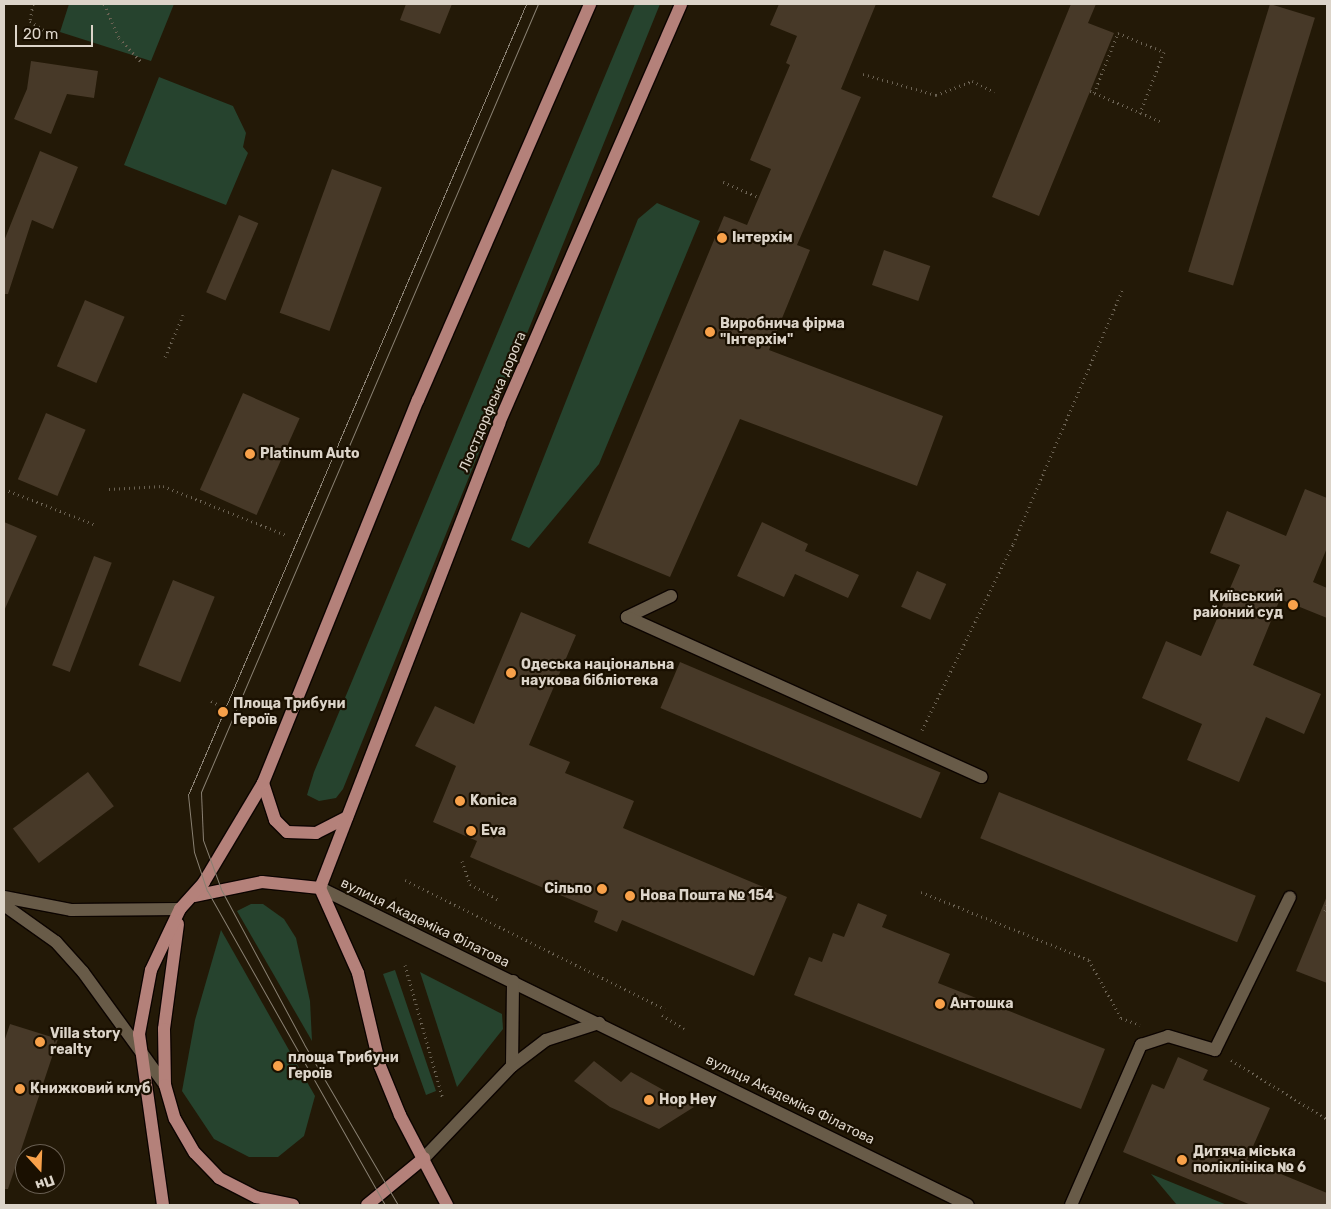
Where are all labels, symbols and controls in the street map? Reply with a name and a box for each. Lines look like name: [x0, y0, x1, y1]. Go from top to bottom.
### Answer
scale bar: [18, 15, 95, 47]
text: 20 m: [23, 25, 58, 43]
place label: Інтерхім: [732, 230, 793, 246]
marker: Інтерхім: [716, 232, 728, 244]
place label: Виробнича фірма "Інтерхім": [720, 316, 845, 348]
marker: Виробнича фірма "Інтерхім": [704, 326, 716, 338]
street label: Люстдорфська дорога: [456, 329, 530, 475]
place label: Platinum Auto: [260, 446, 360, 462]
marker: Platinum Auto: [244, 448, 256, 460]
place label: Київський районий суд: [1193, 589, 1283, 622]
marker: Київський районий суд: [1287, 599, 1299, 611]
place label: Одеська національна наукова бібліотека: [521, 657, 674, 690]
marker: Одеська національна наукова бібліотека: [505, 667, 517, 679]
place label: Площа Трибуни Героїв: [233, 696, 345, 729]
marker: Площа Трибуни Героїв: [217, 706, 229, 718]
place label: Konica: [470, 793, 517, 809]
marker: Konica: [454, 795, 466, 807]
place label: Eva: [481, 823, 506, 839]
marker: Eva: [465, 825, 477, 837]
street label: вулиця Академіка Філатова: [338, 875, 512, 971]
place label: Сільпо: [544, 881, 592, 897]
marker: Сільпо: [596, 883, 608, 895]
place label: Нова Пошта № 154: [640, 888, 774, 904]
marker: Нова Пошта № 154: [624, 890, 636, 902]
place label: Антошка: [950, 996, 1014, 1012]
marker: Антошка: [934, 998, 946, 1010]
place label: Villa story realty: [50, 1026, 120, 1058]
marker: Villa story realty: [34, 1036, 46, 1048]
place label: площа Трибуни Героїв: [288, 1050, 399, 1082]
street label: вулиця Академіка Філатова: [703, 1052, 877, 1148]
marker: площа Трибуни Героїв: [272, 1060, 284, 1072]
place label: Книжковий клуб: [30, 1081, 151, 1097]
marker: Книжковий клуб: [14, 1083, 26, 1095]
place label: Hop Hey: [659, 1092, 717, 1108]
marker: Hop Hey: [643, 1094, 655, 1106]
north arrow: [15, 1144, 65, 1194]
place label: Дитяча міська поліклініка № 6: [1193, 1144, 1306, 1176]
marker: Дитяча міська поліклініка № 6: [1175, 1153, 1189, 1167]
text: Пн: [33, 1171, 57, 1194]

